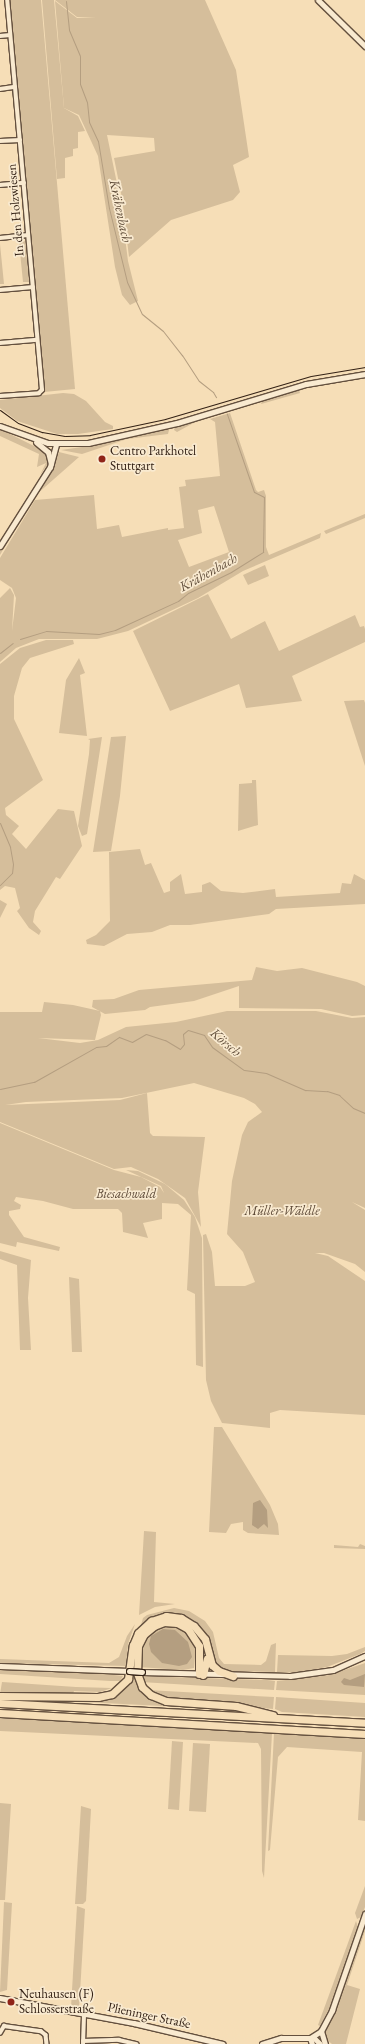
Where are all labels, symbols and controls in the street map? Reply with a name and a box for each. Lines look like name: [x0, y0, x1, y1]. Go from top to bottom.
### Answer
street label: In den Holzwiesen: [4, 163, 28, 257]
water label: Krähenbach: [106, 178, 136, 244]
place label: Centro Parkhotel Stuttgart: [110, 444, 196, 475]
marker: Centro Parkhotel Stuttgart: [97, 454, 107, 464]
water label: Krähenbach: [176, 549, 240, 595]
water label: Körsch: [207, 1024, 245, 1060]
park label: Biesachwald: [96, 1186, 156, 1202]
park label: Müller-Wäldle: [244, 1203, 320, 1219]
place label: Neuhausen (F) Schlosserstraße: [19, 1987, 94, 2018]
marker: Neuhausen (F) Schlosserstraße: [6, 1997, 16, 2007]
street label: Plieninger Straße: [106, 2000, 192, 2032]

